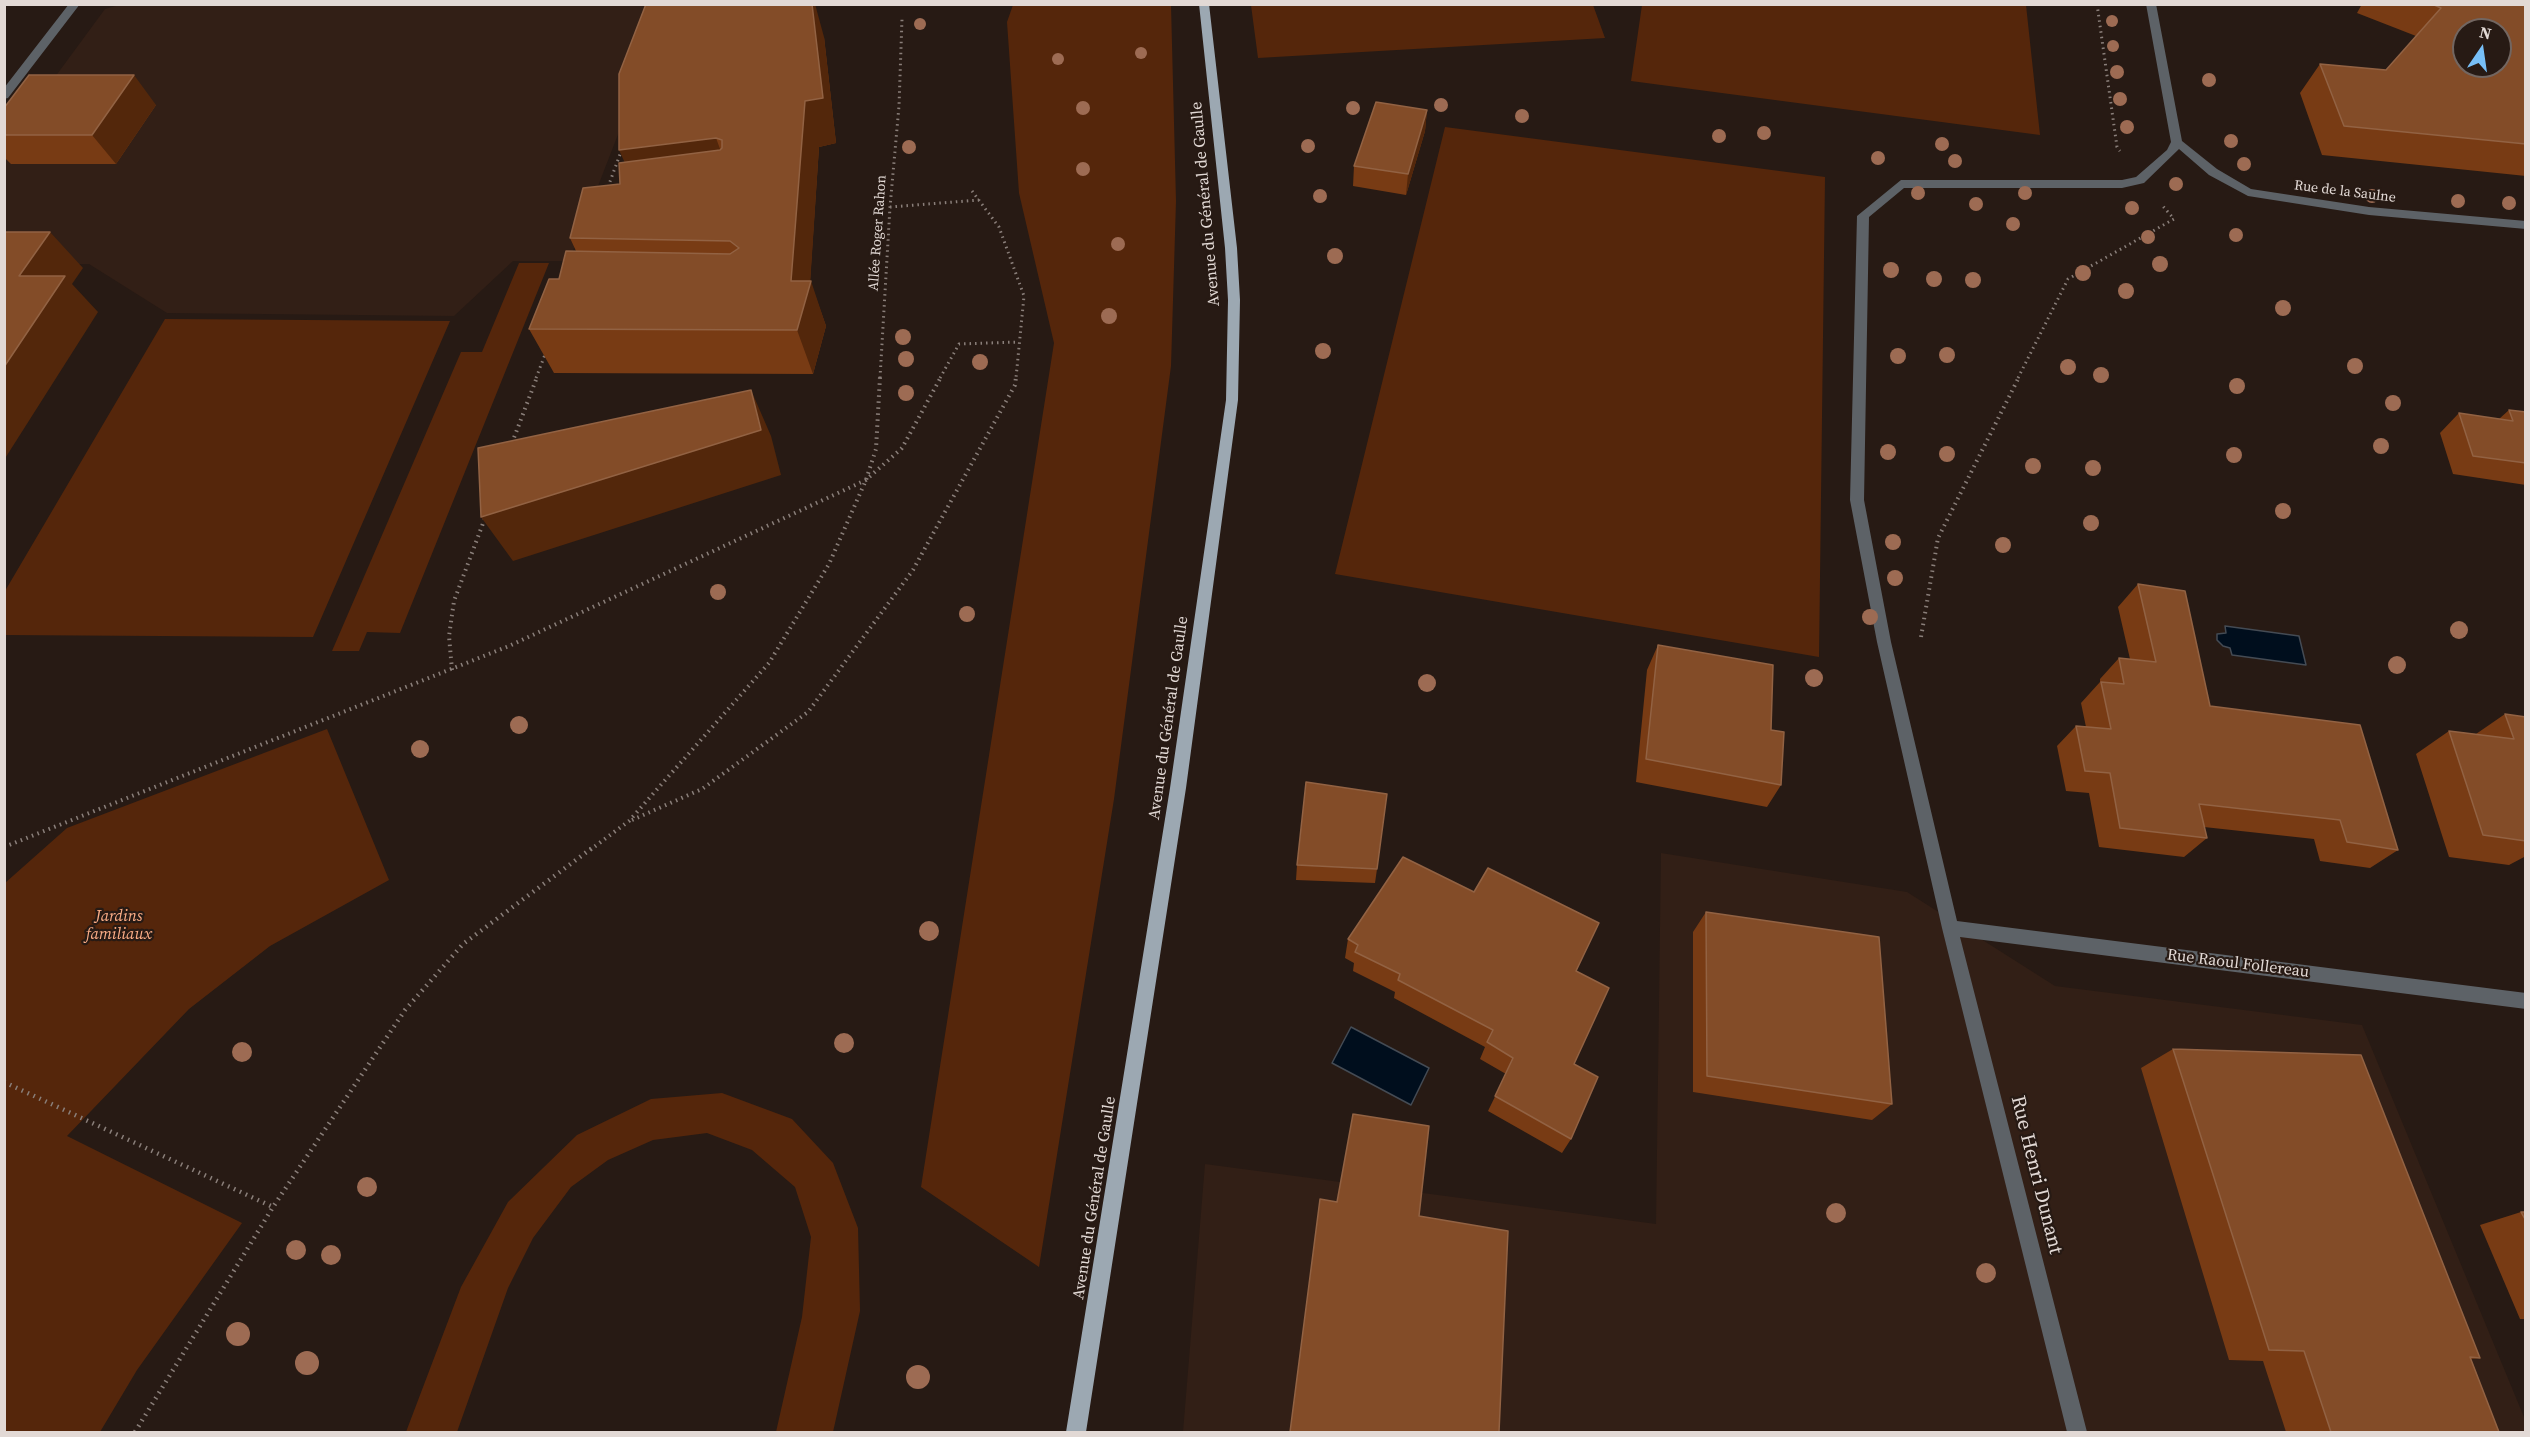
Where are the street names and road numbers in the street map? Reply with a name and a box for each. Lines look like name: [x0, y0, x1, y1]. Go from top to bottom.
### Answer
street label: Avenue du Général de Gaulle: [1187, 101, 1225, 307]
street label: Allée Roger Rahon: [866, 175, 890, 291]
street label: Rue de la Saulne: [2293, 177, 2397, 207]
street label: Avenue du Général de Gaulle: [1145, 615, 1193, 821]
street label: Rue Raoul Follereau: [2166, 946, 2310, 982]
street label: Rue Henri Dunant: [2005, 1093, 2067, 1257]
street label: Avenue du Général de Gaulle: [1069, 1095, 1121, 1301]

